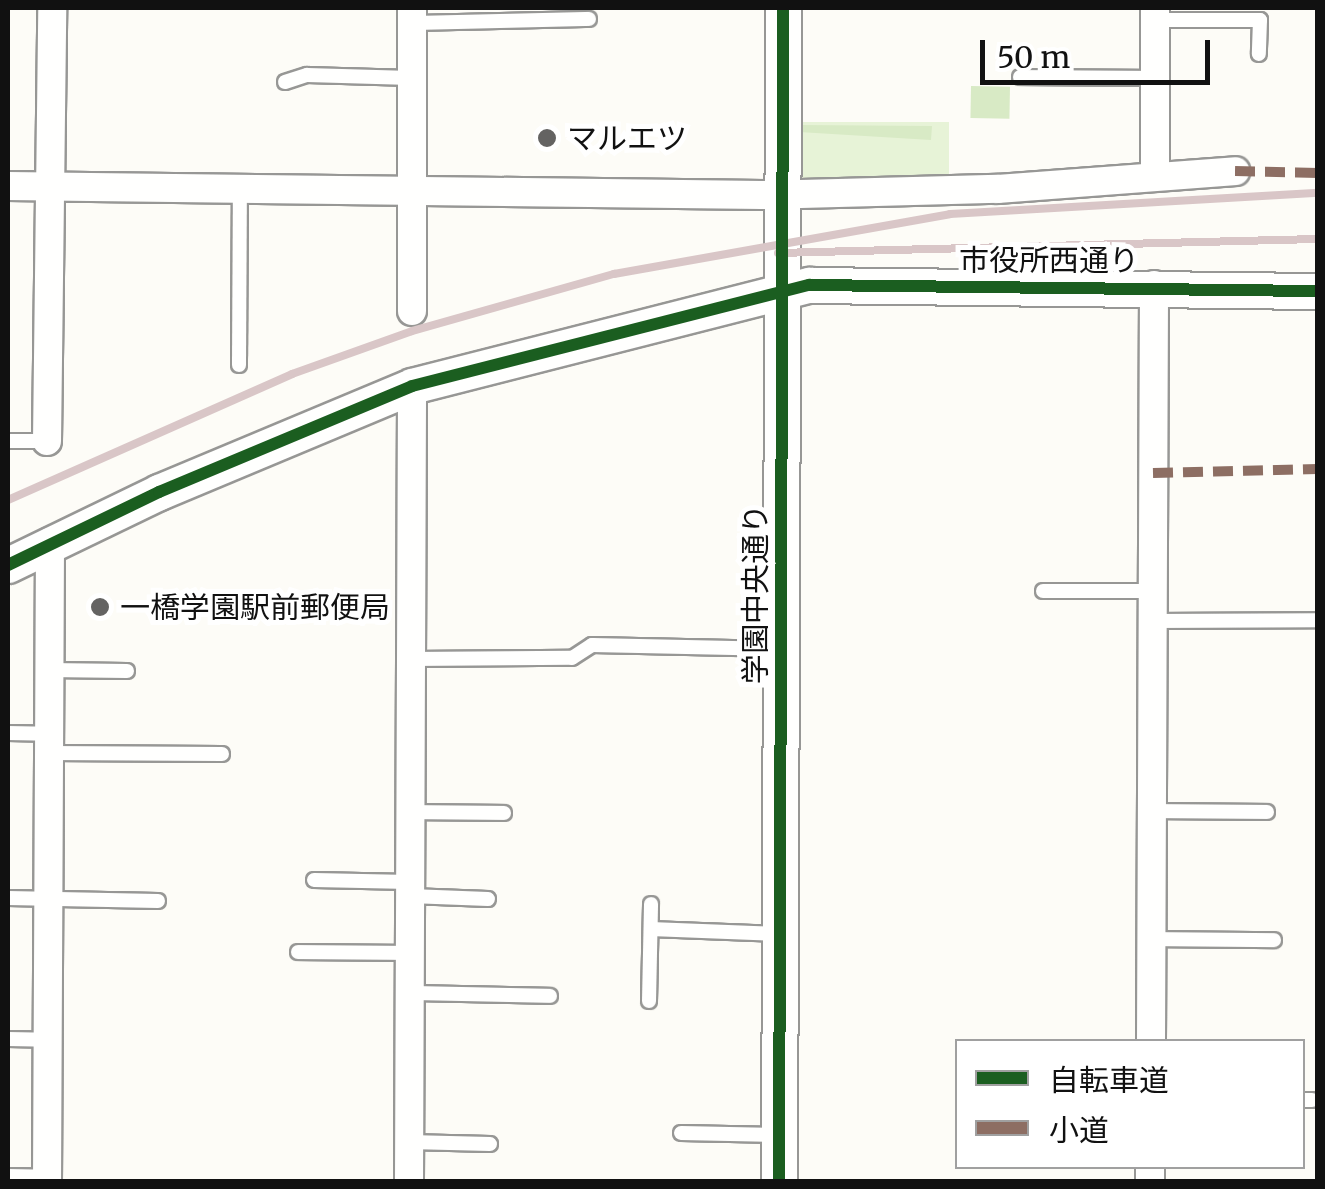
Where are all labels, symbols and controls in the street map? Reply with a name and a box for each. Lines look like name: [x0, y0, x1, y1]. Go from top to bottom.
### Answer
scale bar: [985, 20, 1215, 82]
text: 50 m: [997, 38, 1070, 76]
place label: マルエツ: [567, 120, 687, 156]
marker: マルエツ: [536, 127, 558, 149]
street label: 市役所西通り: [959, 242, 1139, 278]
street label: 学園中央通り: [737, 504, 773, 684]
place label: 一橋学園駅前郵便局: [120, 589, 390, 625]
marker: 一橋学園駅前郵便局: [89, 596, 111, 618]
legend: [955, 1039, 1305, 1169]
text: 自転車道: [1049, 1061, 1169, 1099]
text: 小道: [1049, 1111, 1109, 1149]

